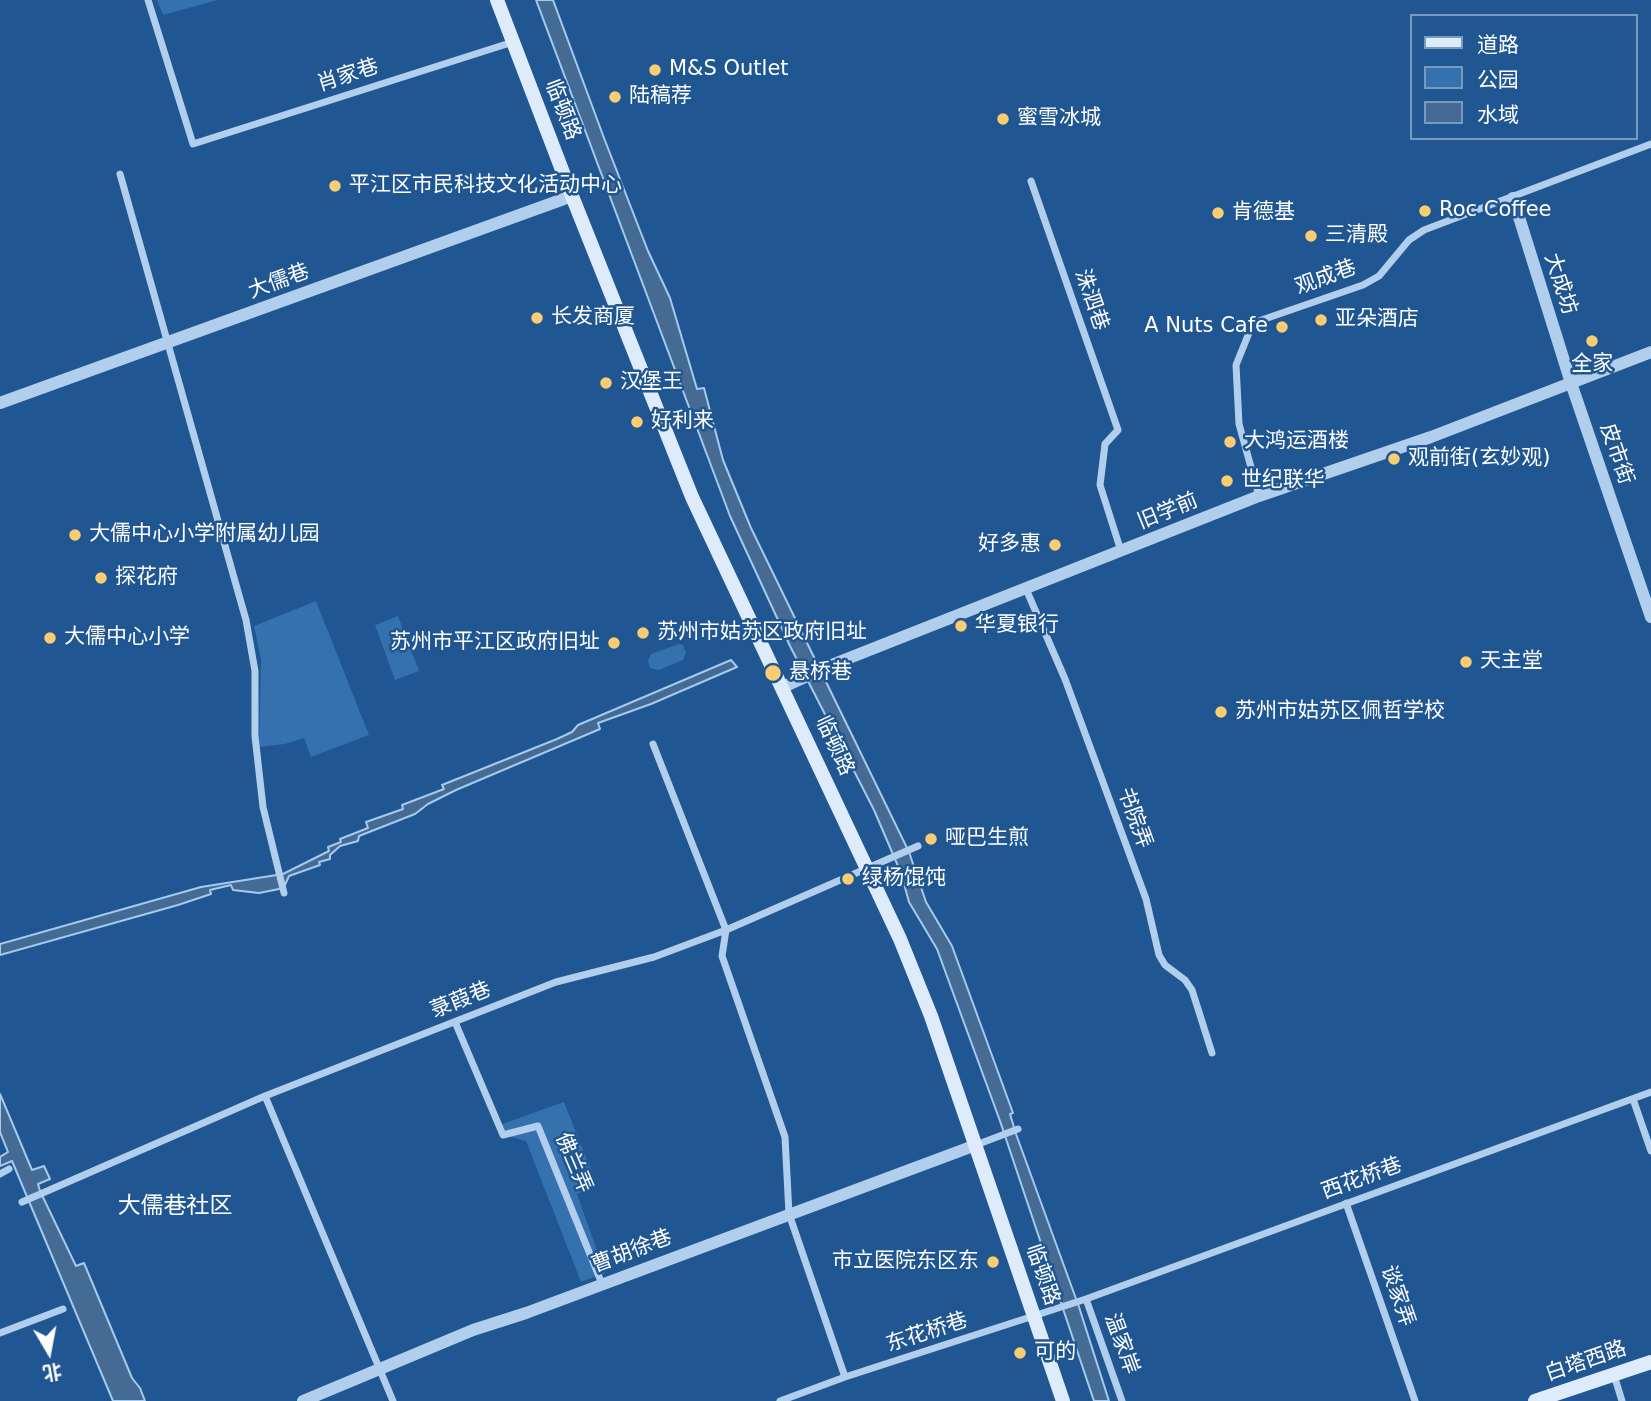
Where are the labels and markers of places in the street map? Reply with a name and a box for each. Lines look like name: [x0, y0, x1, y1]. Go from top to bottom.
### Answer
place label: M&S Outlet: [669, 57, 789, 83]
marker: M&S Outlet: [647, 62, 663, 78]
place label: 陆稿荐: [629, 84, 692, 110]
marker: 陆稿荐: [607, 89, 623, 105]
place label: 蜜雪冰城: [1017, 106, 1101, 132]
marker: 蜜雪冰城: [995, 111, 1011, 127]
place label: 平江区市民科技文化活动中心: [349, 173, 622, 199]
marker: 平江区市民科技文化活动中心: [327, 178, 343, 194]
place label: Roc Coffee: [1439, 198, 1552, 224]
place label: 肯德基: [1232, 200, 1295, 226]
marker: Roc Coffee: [1417, 203, 1433, 219]
marker: 肯德基: [1210, 205, 1226, 221]
place label: 三清殿: [1325, 223, 1388, 249]
marker: 三清殿: [1303, 228, 1319, 244]
place label: 长发商厦: [551, 305, 635, 331]
place label: 亚朵酒店: [1335, 307, 1419, 333]
marker: 长发商厦: [529, 310, 545, 326]
marker: 亚朵酒店: [1313, 312, 1329, 328]
place label: A Nuts Cafe: [1144, 314, 1268, 340]
marker: A Nuts Cafe: [1274, 319, 1290, 335]
marker: 全家: [1584, 333, 1600, 349]
place label: 全家: [1571, 352, 1613, 378]
place label: 汉堡王: [620, 370, 683, 396]
marker: 汉堡王: [598, 375, 614, 391]
place label: 好利来: [651, 409, 714, 435]
marker: 好利来: [629, 414, 645, 430]
place label: 大鸿运酒楼: [1244, 429, 1349, 455]
marker: 大鸿运酒楼: [1222, 434, 1238, 450]
place label: 观前街(玄妙观): [1408, 446, 1550, 472]
marker: 观前街(玄妙观): [1386, 451, 1402, 467]
place label: 世纪联华: [1241, 468, 1325, 494]
marker: 世纪联华: [1219, 473, 1235, 489]
place label: 大儒中心小学附属幼儿园: [89, 522, 320, 548]
marker: 大儒中心小学附属幼儿园: [67, 527, 83, 543]
place label: 好多惠: [978, 532, 1041, 558]
marker: 好多惠: [1047, 537, 1063, 553]
place label: 探花府: [115, 565, 178, 591]
marker: 探花府: [93, 570, 109, 586]
place label: 华夏银行: [975, 613, 1059, 639]
marker: 华夏银行: [953, 618, 969, 634]
place label: 苏州市姑苏区政府旧址: [657, 620, 867, 646]
place label: 大儒中心小学: [64, 625, 190, 651]
marker: 苏州市姑苏区政府旧址: [635, 625, 651, 641]
marker: 大儒中心小学: [42, 630, 58, 646]
place label: 苏州市平江区政府旧址: [390, 630, 600, 656]
marker: 苏州市平江区政府旧址: [606, 635, 622, 651]
place label: 天主堂: [1480, 649, 1543, 675]
marker: 天主堂: [1458, 654, 1474, 670]
place label: 悬桥巷: [789, 660, 852, 686]
marker: 悬桥巷: [763, 663, 783, 683]
place label: 苏州市姑苏区佩哲学校: [1235, 699, 1445, 725]
marker: 苏州市姑苏区佩哲学校: [1213, 704, 1229, 720]
place label: 哑巴生煎: [945, 826, 1029, 852]
marker: 哑巴生煎: [923, 831, 939, 847]
place label: 绿杨馄饨: [862, 866, 946, 892]
marker: 绿杨馄饨: [840, 871, 856, 887]
place label: 市立医院东区东: [832, 1249, 979, 1275]
marker: 市立医院东区东: [985, 1254, 1001, 1270]
place label: 可的: [1034, 1340, 1076, 1366]
marker: 可的: [1012, 1345, 1028, 1361]

